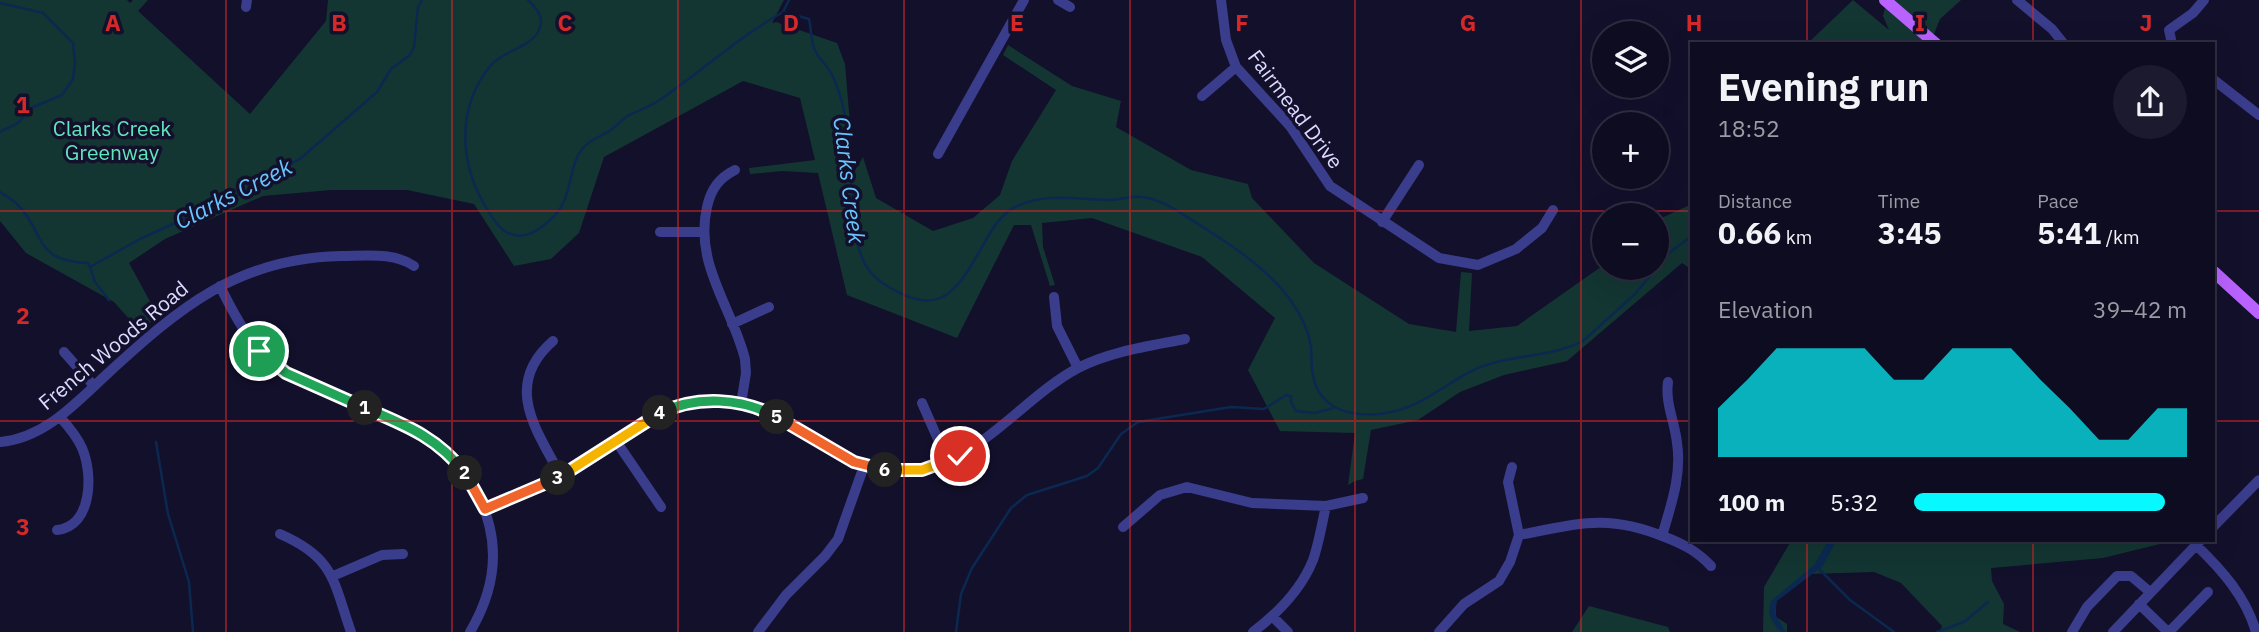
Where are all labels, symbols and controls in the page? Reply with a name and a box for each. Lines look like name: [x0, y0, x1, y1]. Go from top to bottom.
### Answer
text: A: [105, 7, 121, 37]
text: B: [331, 7, 347, 37]
text: C: [558, 7, 573, 37]
text: D: [783, 7, 799, 37]
text: E: [1010, 7, 1024, 37]
text: F: [1235, 7, 1249, 37]
text: G: [1460, 7, 1476, 37]
text: H: [1686, 7, 1702, 37]
text: I: [1915, 7, 1925, 37]
text: J: [2140, 7, 2152, 37]
map controls: [1592, 21, 1669, 280]
button: layers: [1592, 21, 1669, 98]
street label: Fairmead Drive: [1242, 44, 1350, 174]
text: Evening run: [1718, 62, 1929, 111]
button: share: [2113, 65, 2187, 139]
text: 1: [16, 89, 30, 119]
button: +: [1592, 112, 1669, 189]
text: 18:52: [1718, 113, 1780, 143]
park label: Clarks Creek Greenway: [53, 114, 171, 166]
water label: Clarks Creek: [827, 115, 873, 246]
water label: Clarks Creek: [169, 150, 298, 235]
text: Distance: [1718, 189, 1792, 213]
text: Time: [1878, 189, 1920, 213]
text: Pace: [2037, 189, 2079, 213]
button: −: [1592, 203, 1669, 280]
text: 0.66: [1718, 213, 1781, 252]
text: 3:45: [1878, 213, 1942, 252]
text: 5:41: [2037, 213, 2101, 252]
text: km: [1781, 225, 1812, 249]
text: /km: [2101, 225, 2140, 249]
street label: French Woods Road: [32, 274, 194, 416]
text: Elevation: [1718, 294, 1813, 324]
text: 39–42 m: [2093, 294, 2187, 324]
text: 2: [16, 300, 30, 330]
pin: [229, 321, 289, 381]
icon: arrive: [240, 332, 278, 370]
pin: 1: [348, 390, 382, 426]
text: 1: [359, 395, 370, 419]
pin: 4: [642, 396, 678, 430]
text: 4: [654, 400, 665, 424]
pin: 5: [760, 400, 794, 434]
text: 5: [771, 404, 782, 428]
pin: [930, 426, 990, 486]
icon: check: [941, 437, 979, 475]
pin: 6: [868, 452, 903, 488]
pin: 2: [448, 456, 482, 490]
text: 6: [879, 457, 890, 481]
text: 2: [459, 460, 470, 484]
pin: 3: [540, 461, 576, 496]
text: 3: [552, 465, 563, 489]
text: 100 m: [1718, 487, 1785, 517]
text: 5:32: [1830, 487, 1878, 517]
text: 3: [16, 511, 30, 541]

